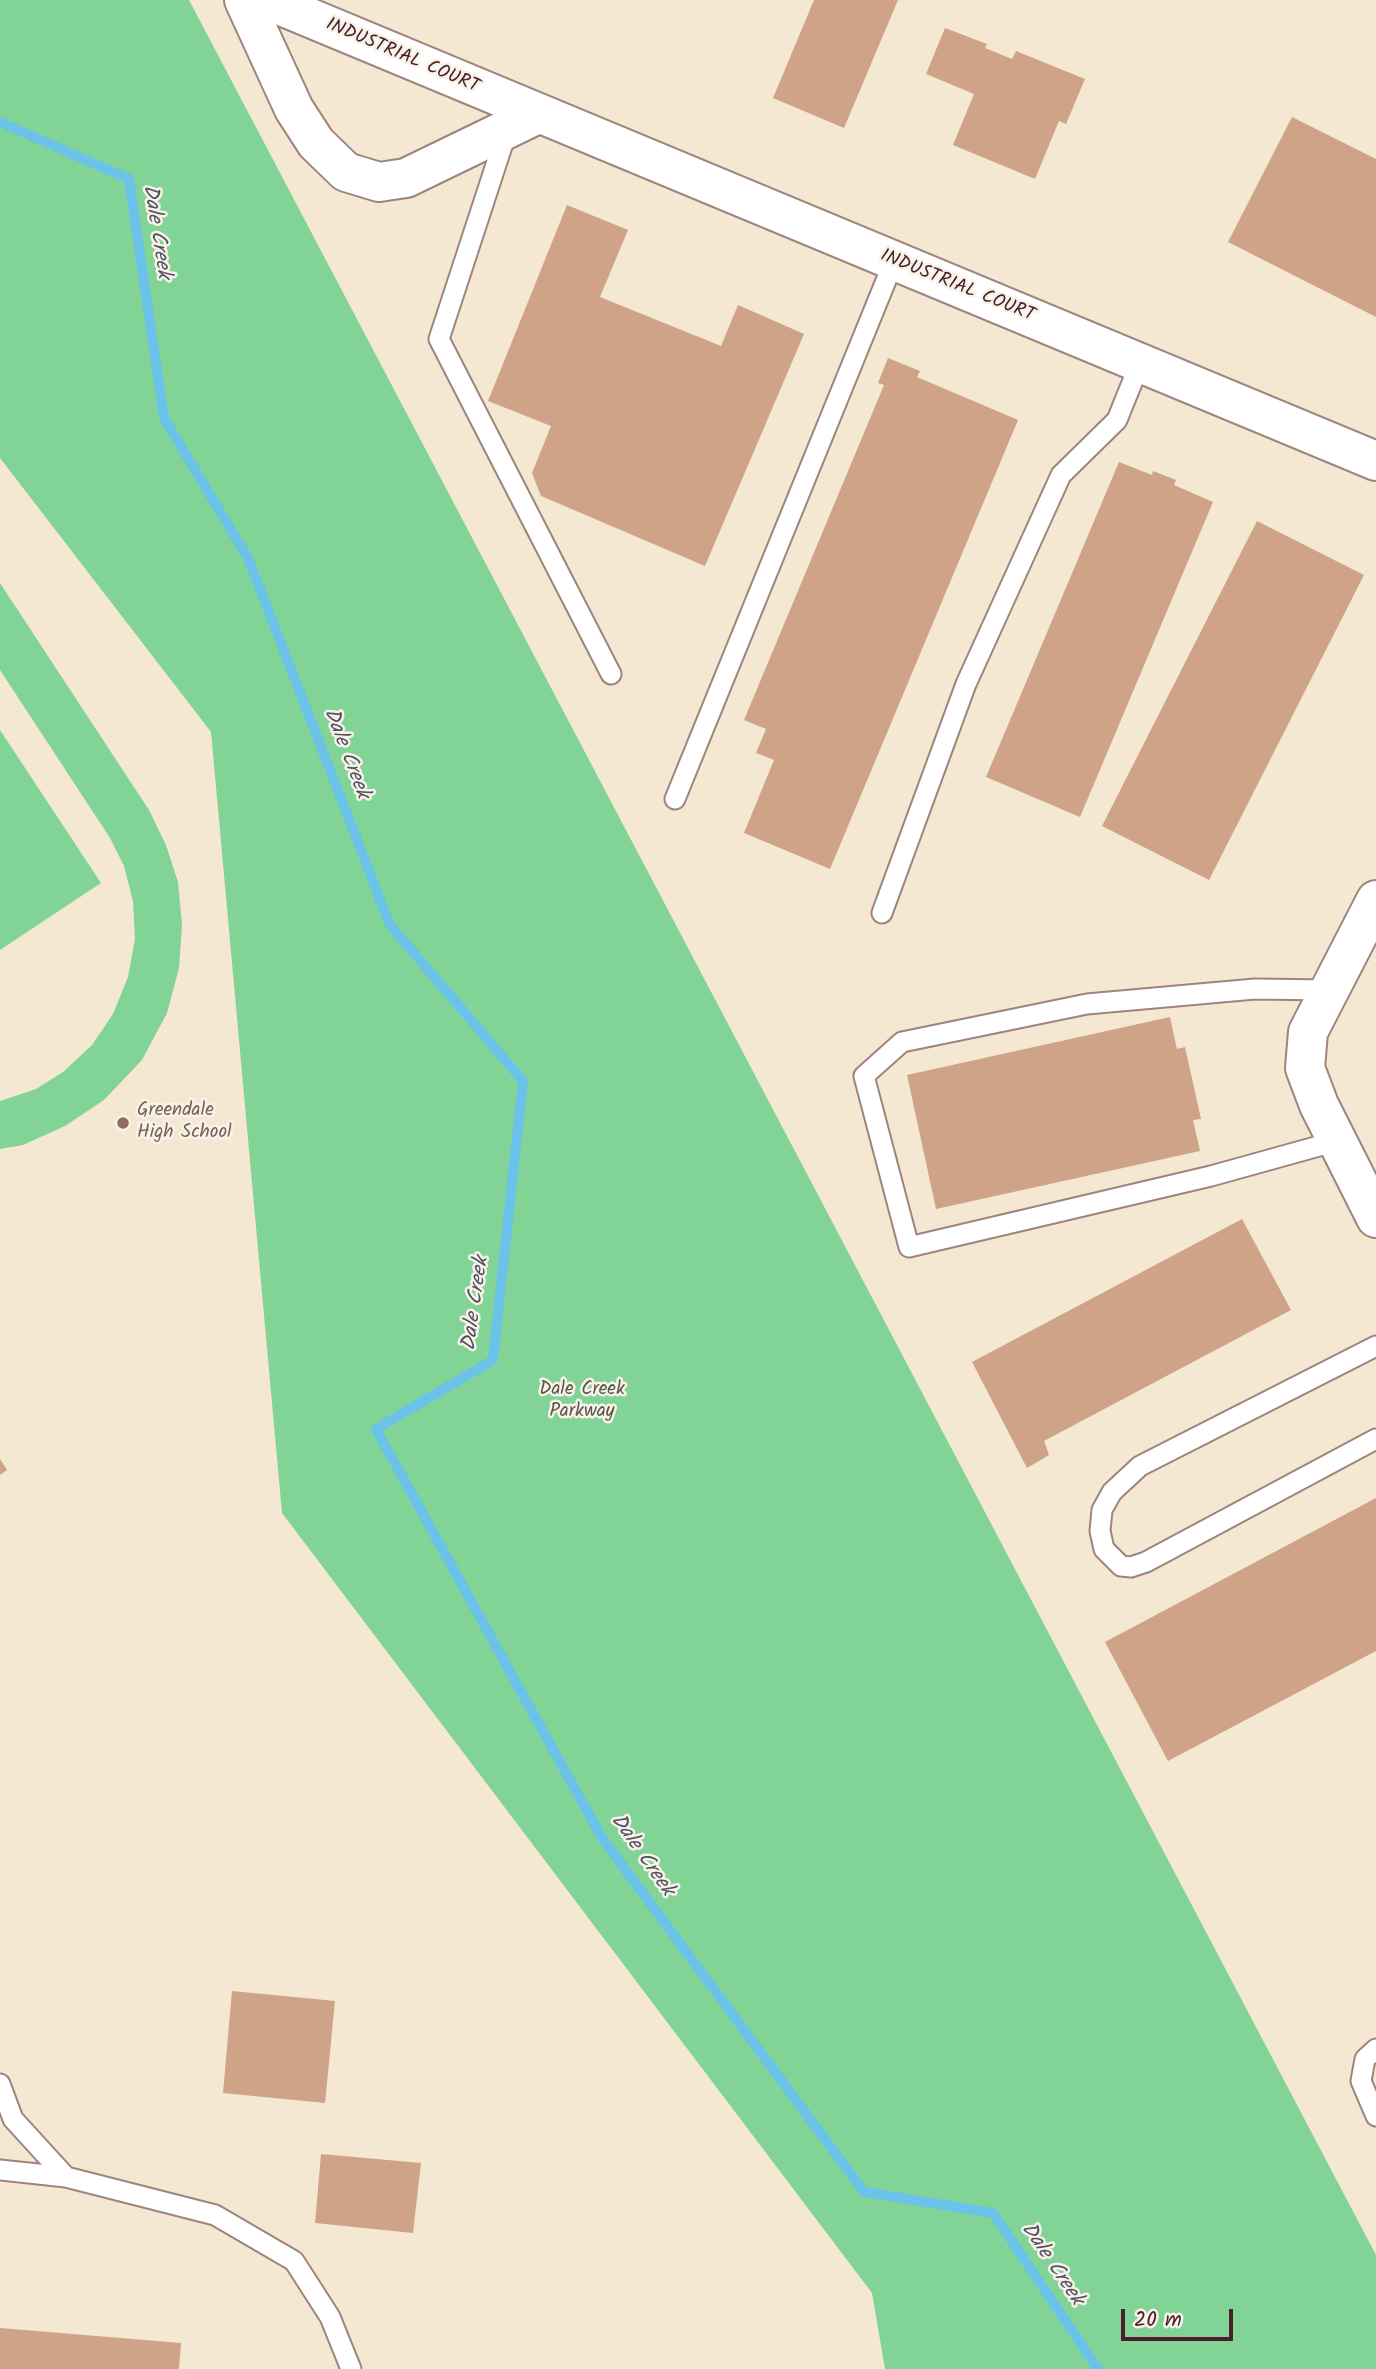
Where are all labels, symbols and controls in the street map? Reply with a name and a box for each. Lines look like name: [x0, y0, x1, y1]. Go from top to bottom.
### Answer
street label: INDUSTRIAL COURT: [322, 14, 482, 100]
water label: Dale Creek: [135, 183, 175, 281]
street label: INDUSTRIAL COURT: [876, 246, 1038, 328]
water label: Dale Creek: [316, 705, 374, 803]
place label: Greendale High School: [137, 1101, 232, 1145]
marker: Greendale High School: [115, 1115, 131, 1131]
water label: Dale Creek: [458, 1255, 496, 1353]
park label: Dale Creek Parkway: [539, 1380, 625, 1424]
water label: Dale Creek: [604, 1810, 678, 1902]
water label: Dale Creek: [1014, 2219, 1088, 2311]
scale bar: [1124, 2296, 1236, 2340]
text: 20 m: [1134, 2304, 1182, 2337]

